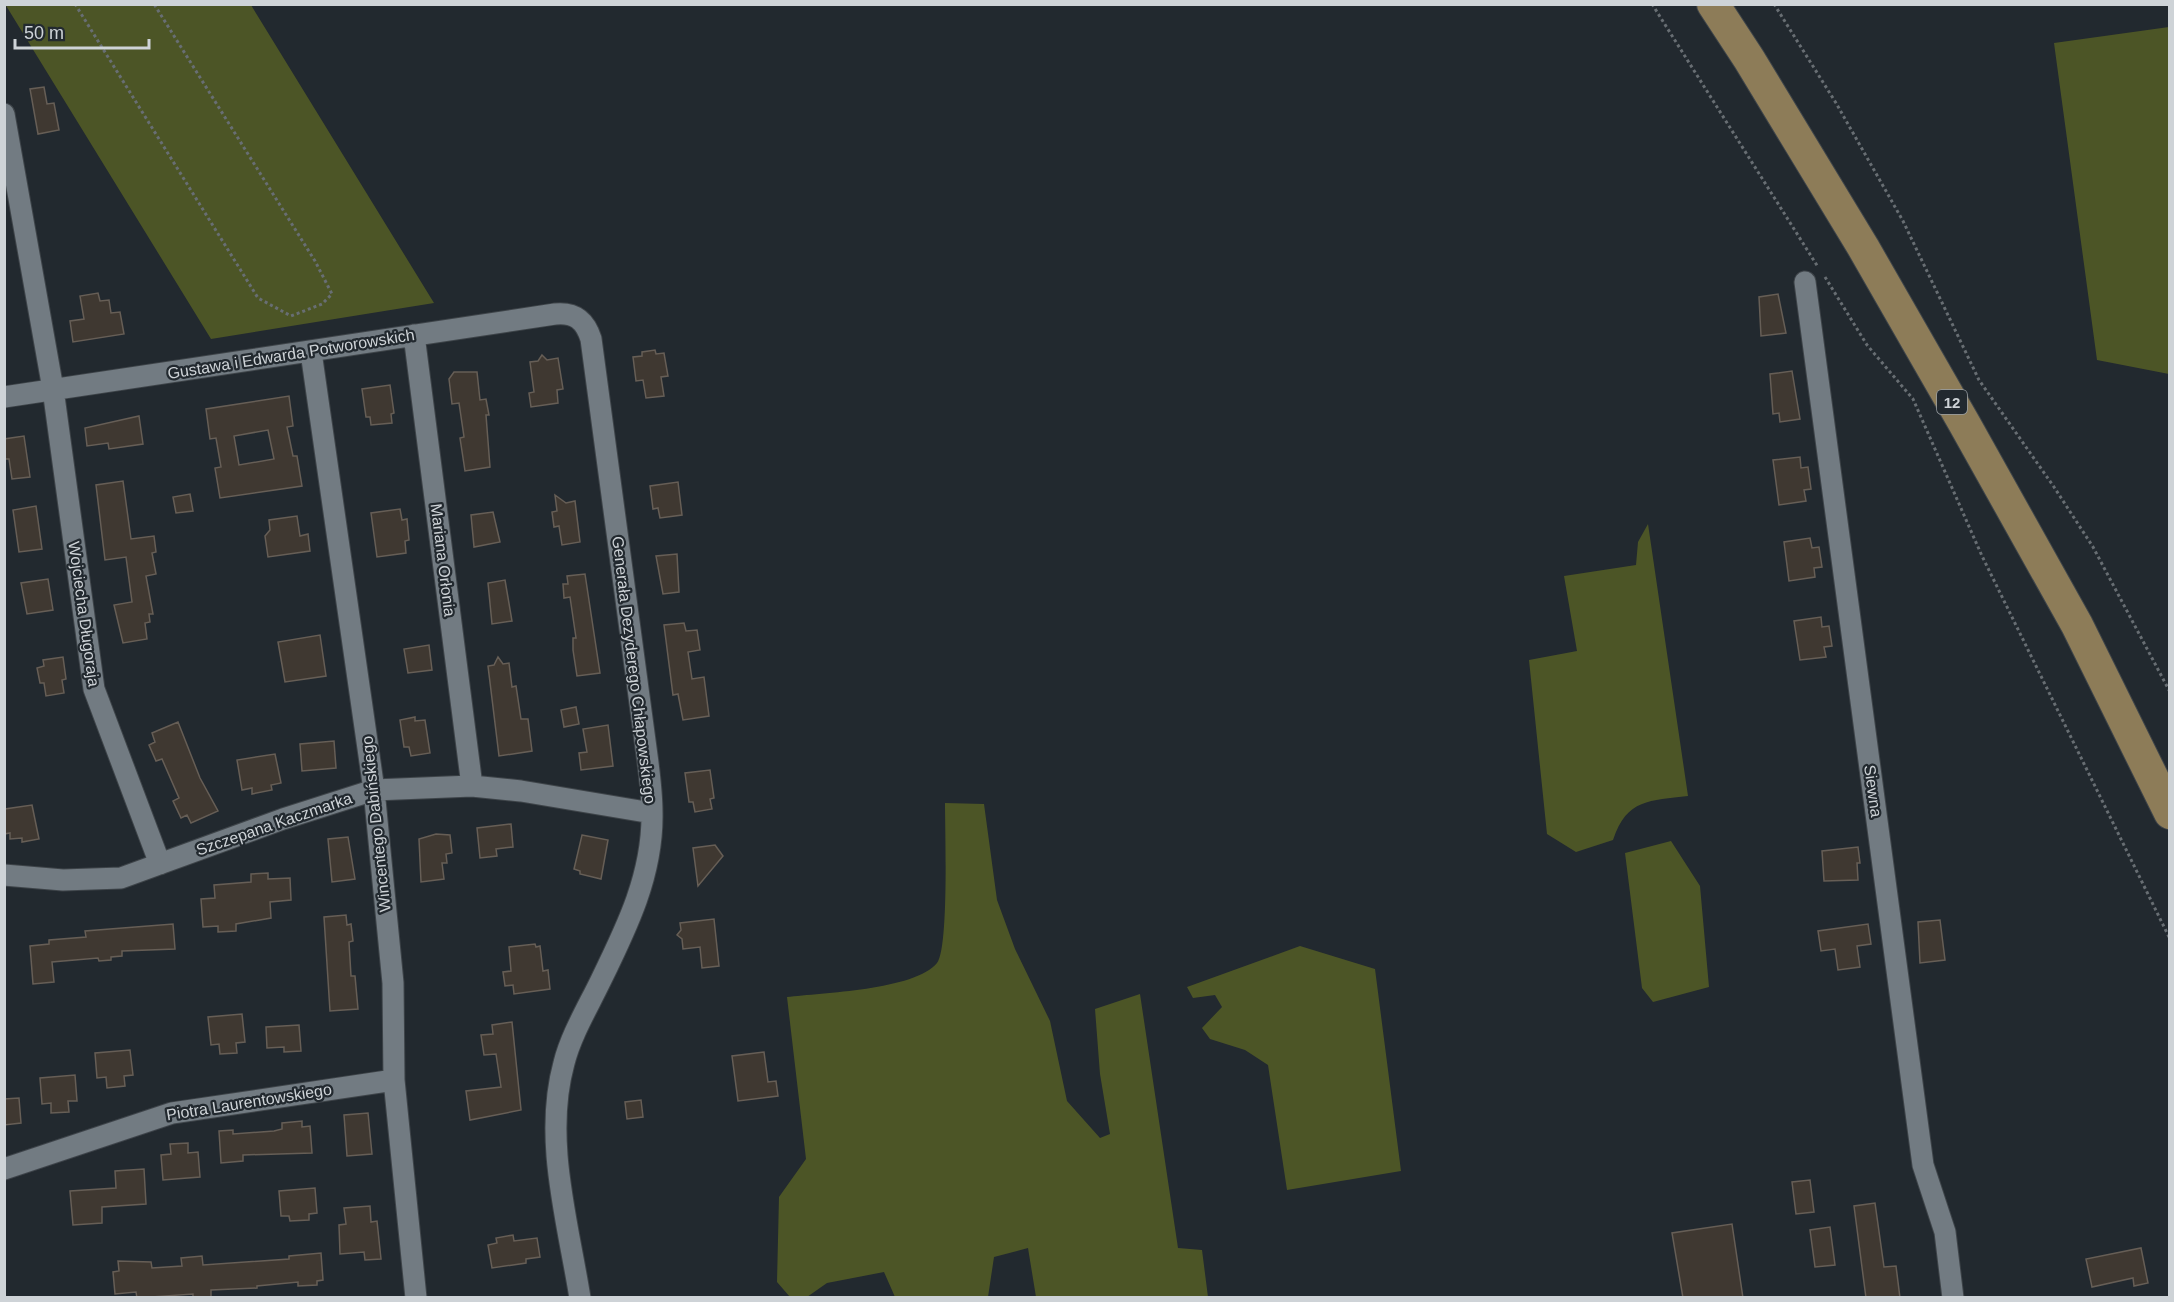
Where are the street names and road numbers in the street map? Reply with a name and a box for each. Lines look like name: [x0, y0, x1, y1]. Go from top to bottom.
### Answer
street label: Gustawa i Edwarda Potworowskich: [166, 326, 416, 382]
road number: 12: [1937, 390, 1967, 414]
street label: Mariana Orłonia: [428, 502, 458, 618]
street label: Generała Dezyderego Chłapowskiego: [609, 535, 659, 805]
street label: Wojciecha Długoraja: [65, 540, 103, 688]
street label: Wincentego Dabińskiego: [358, 735, 394, 913]
street label: Siewna: [1861, 764, 1885, 818]
street label: Szczepana Kaczmarka: [194, 789, 354, 859]
street label: Piotra Laurentowskiego: [165, 1081, 333, 1123]

